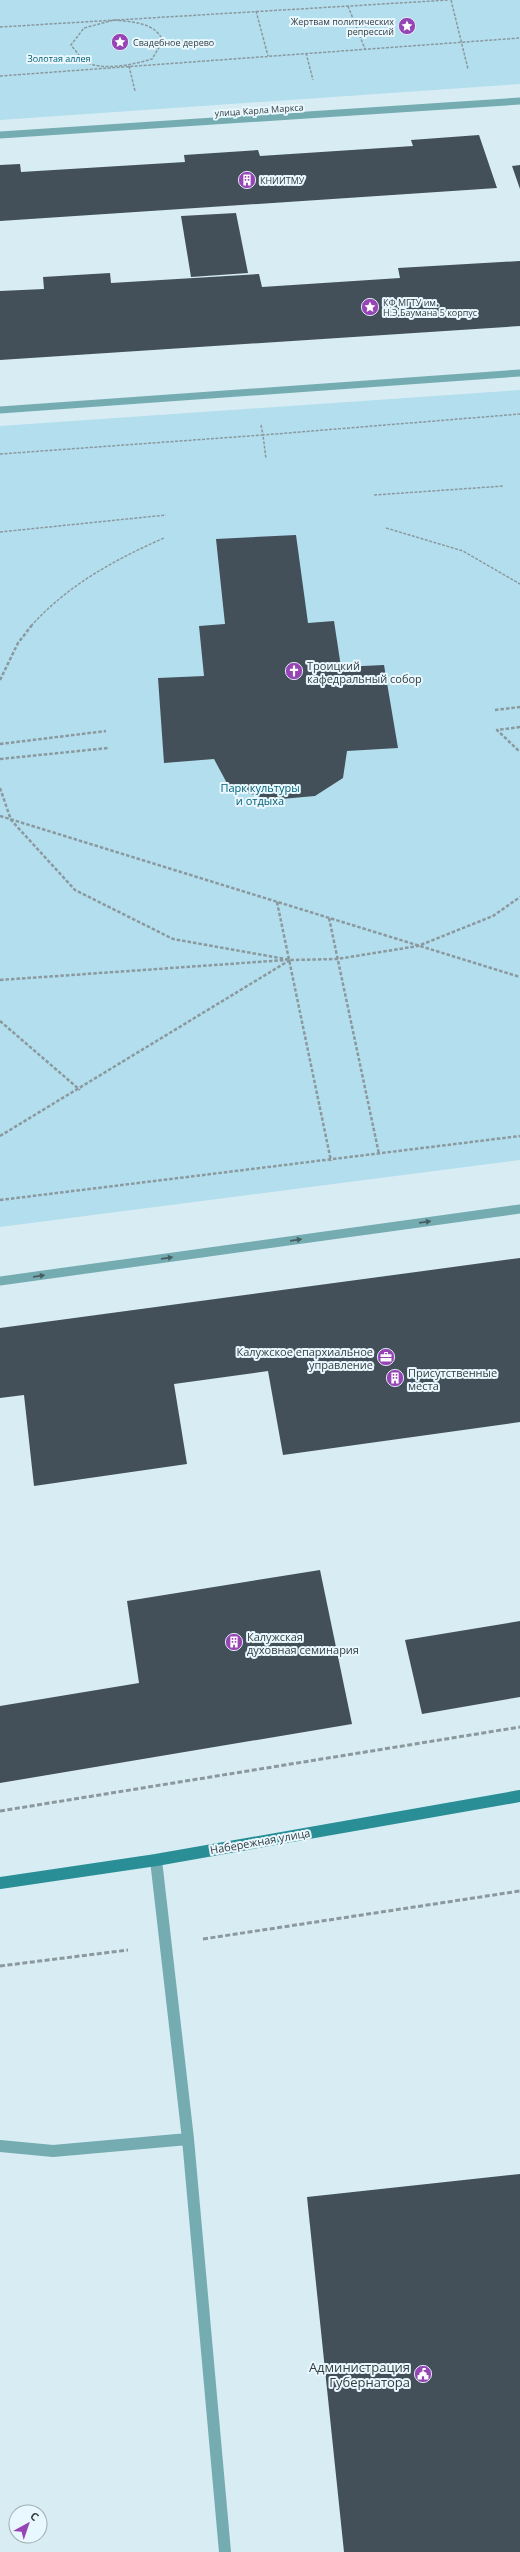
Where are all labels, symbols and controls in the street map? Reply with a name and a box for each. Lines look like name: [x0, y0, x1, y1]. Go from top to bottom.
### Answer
place label: Жертвам политических репрессий: [291, 15, 394, 38]
place icon: Жертвам политических репрессий: [397, 16, 417, 36]
place icon: Свадебное дерево: [110, 32, 130, 52]
place label: Свадебное дерево: [133, 36, 214, 49]
park label: Золотая аллея: [27, 52, 91, 65]
street label: улица Карла Маркса: [214, 100, 304, 120]
building icon: КНИИТМУ: [237, 170, 257, 190]
place label: КНИИТМУ: [260, 174, 305, 187]
place label: КФ МГТУ им. Н.Э.Баумана 5 корпус: [383, 296, 478, 319]
place icon: КФ МГТУ им. Н.Э.Баумана 5 корпус: [360, 297, 380, 317]
place label: Троицкий кафедральный собор: [307, 658, 422, 686]
church icon: Троицкий кафедральный собор: [284, 661, 304, 681]
park label: Парк культуры и отдыха: [220, 780, 300, 808]
one-way arrow: [419, 1219, 431, 1225]
one-way arrow: [290, 1237, 302, 1243]
one-way arrow: [161, 1255, 173, 1261]
one-way arrow: [33, 1273, 45, 1279]
place label: Калужское епархиальное управление: [236, 1344, 373, 1372]
office icon: Калужское епархиальное управление: [376, 1347, 396, 1367]
place label: Присутственные места: [408, 1365, 497, 1393]
building icon: Присутственные места: [385, 1368, 405, 1388]
place label: Калужская духовная семинария: [247, 1629, 359, 1657]
building icon: Калужская духовная семинария: [224, 1632, 244, 1652]
street label: Набережная улица: [209, 1825, 311, 1857]
place label: Администрация Губернатора: [309, 2358, 410, 2391]
public building icon: Администрация Губернатора: [413, 2364, 433, 2384]
north arrow: [8, 2504, 48, 2544]
text: С: [27, 2508, 42, 2524]

